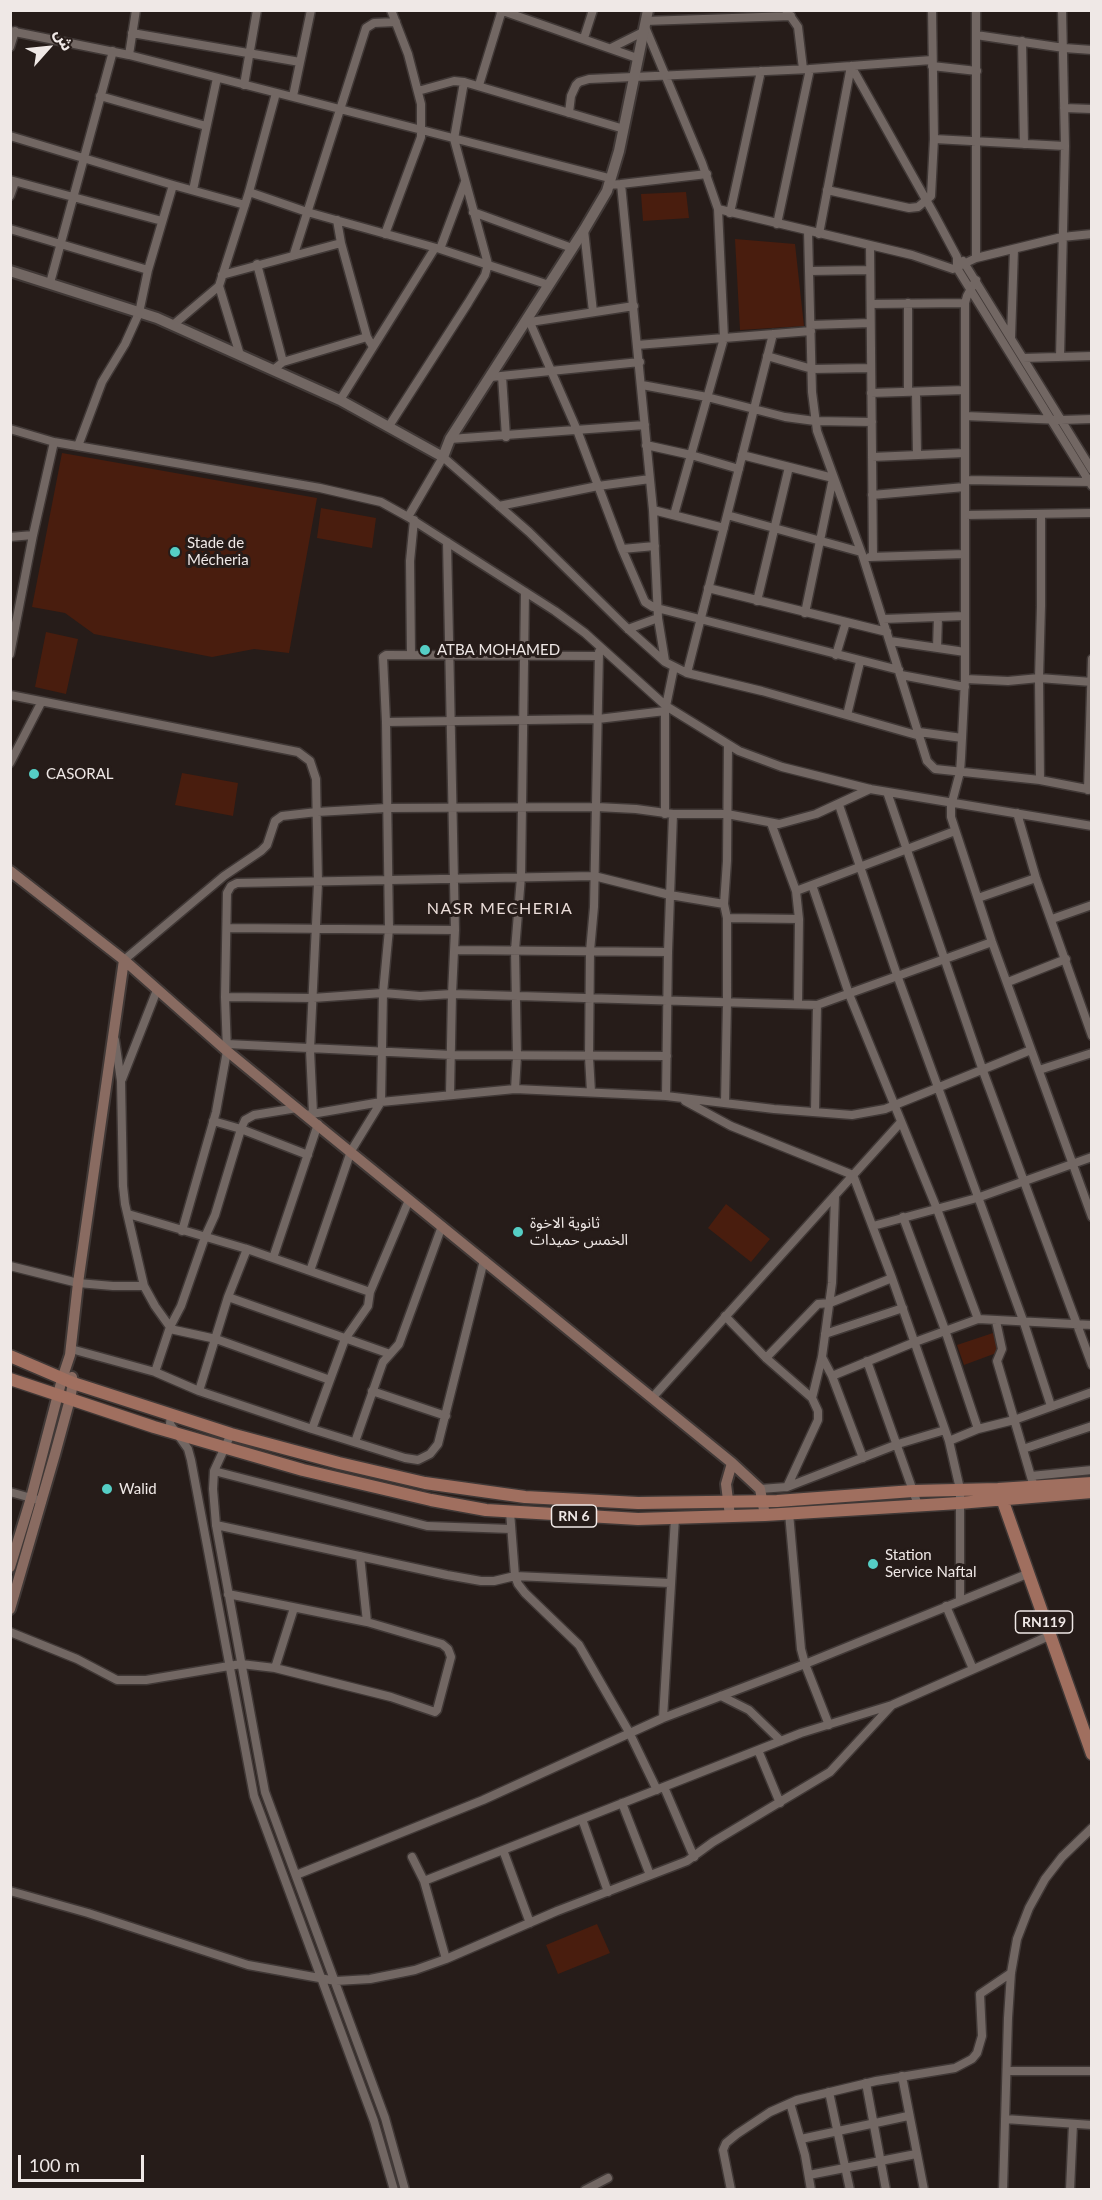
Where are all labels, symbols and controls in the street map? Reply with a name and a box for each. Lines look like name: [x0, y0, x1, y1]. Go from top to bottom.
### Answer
north arrow: [18, 18, 78, 78]
text: ش: [51, 26, 78, 54]
place label: Stade de Mécheria: [187, 534, 249, 569]
marker: Stade de Mécheria: [168, 545, 182, 559]
place label: ATBA MOHAMED: [437, 641, 560, 659]
marker: ATBA MOHAMED: [418, 643, 432, 657]
place label: CASORAL: [46, 765, 114, 783]
marker: CASORAL: [27, 767, 41, 781]
district label: NASR MECHERIA: [427, 899, 573, 919]
place label: ثانوية الاخوة الخمس حميدات: [530, 1214, 628, 1249]
marker: ثانوية الاخوة الخمس حميدات: [511, 1225, 525, 1239]
place label: Walid: [119, 1480, 157, 1498]
marker: Walid: [100, 1482, 114, 1496]
road number: RN 6: [552, 1505, 596, 1527]
place label: Station Service Naftal: [885, 1546, 976, 1581]
marker: Station Service Naftal: [866, 1557, 880, 1571]
road number: RN119: [1016, 1611, 1072, 1633]
scale bar: [21, 2143, 147, 2181]
text: 100 m: [29, 2154, 80, 2176]

